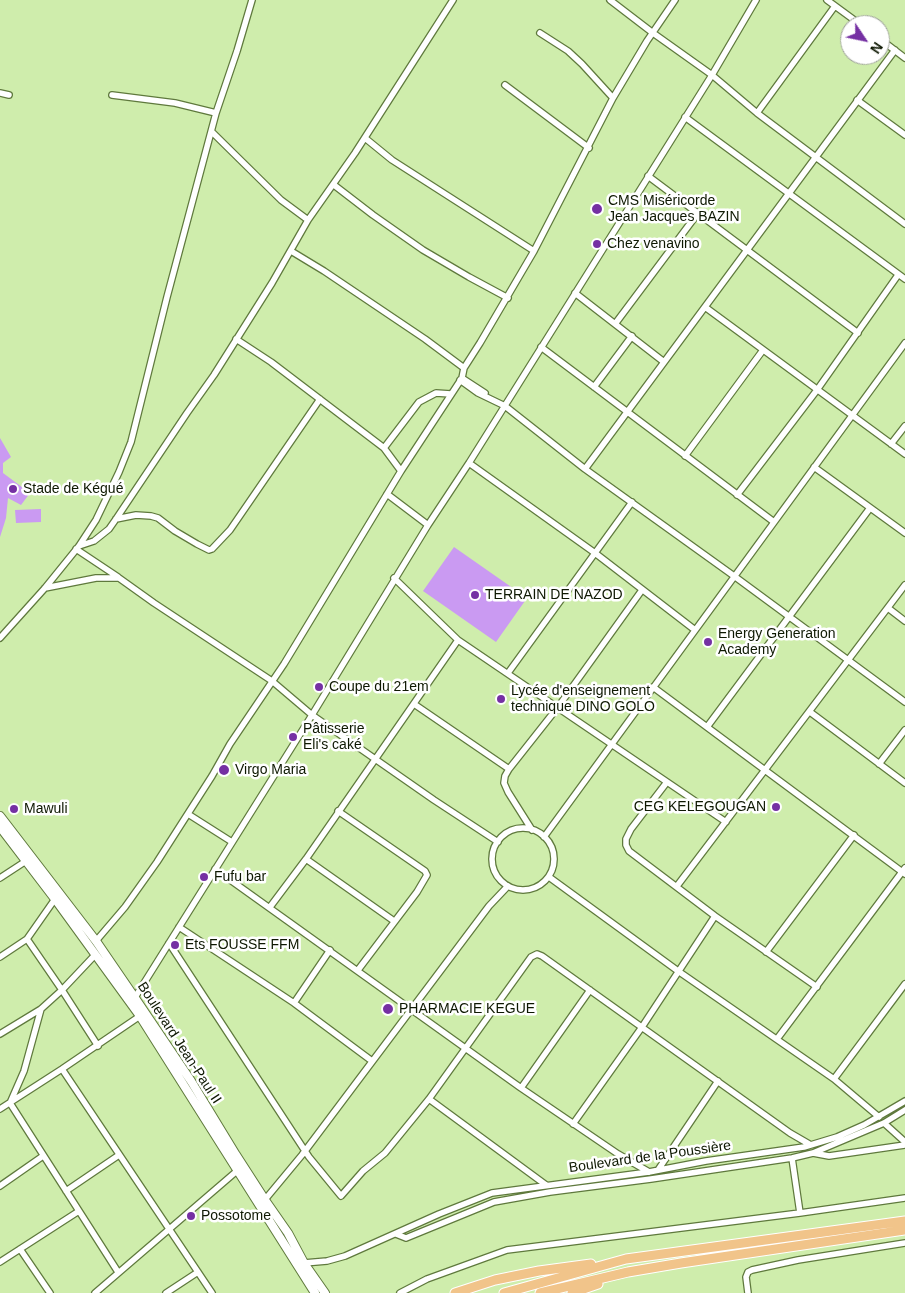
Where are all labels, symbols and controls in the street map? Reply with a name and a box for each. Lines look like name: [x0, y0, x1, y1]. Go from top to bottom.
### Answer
north arrow: [840, 15, 890, 65]
text: N: [867, 39, 886, 56]
place label: CMS Miséricorde Jean Jacques BAZIN: [608, 193, 740, 226]
marker: CMS Miséricorde Jean Jacques BAZIN: [590, 202, 604, 216]
place label: Chez venavino: [607, 236, 700, 252]
marker: Chez venavino: [591, 238, 603, 250]
place label: Stade de Kégué: [23, 481, 123, 497]
marker: Stade de Kégué: [7, 483, 19, 495]
place label: TERRAIN DE NAZOD: [485, 587, 623, 603]
marker: TERRAIN DE NAZOD: [469, 589, 481, 601]
place label: Energy Generation Academy: [718, 626, 836, 658]
marker: Energy Generation Academy: [702, 636, 714, 648]
place label: Coupe du 21em: [329, 679, 429, 695]
marker: Coupe du 21em: [313, 681, 325, 693]
place label: Lycée d'enseignement technique DINO GOLO: [511, 683, 655, 716]
marker: Lycée d'enseignement technique DINO GOLO: [495, 693, 507, 705]
place label: Pâtisserie Eli's caké: [303, 721, 364, 754]
marker: Pâtisserie Eli's caké: [287, 731, 299, 743]
place label: Virgo Maria: [235, 762, 306, 778]
marker: Virgo Maria: [217, 763, 231, 777]
place label: CEG KELEGOUGAN: [634, 799, 766, 815]
place label: Mawuli: [24, 801, 68, 817]
marker: CEG KELEGOUGAN: [770, 801, 782, 813]
marker: Mawuli: [8, 803, 20, 815]
place label: Fufu bar: [214, 869, 266, 885]
marker: Fufu bar: [198, 871, 210, 883]
place label: Ets FOUSSE FFM: [185, 937, 299, 953]
marker: Ets FOUSSE FFM: [169, 939, 181, 951]
street label: Boulevard Jean-Paul II: [133, 979, 225, 1107]
place label: PHARMACIE KEGUE: [399, 1001, 535, 1017]
marker: PHARMACIE KEGUE: [381, 1002, 395, 1016]
street label: Boulevard de la Poussière: [568, 1137, 732, 1177]
place label: Possotome: [201, 1208, 271, 1224]
marker: Possotome: [185, 1210, 197, 1222]

